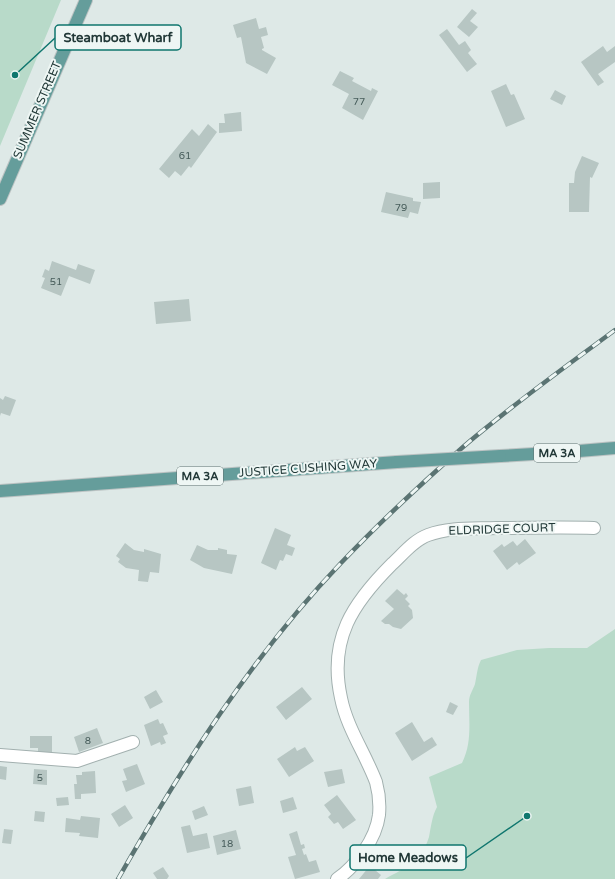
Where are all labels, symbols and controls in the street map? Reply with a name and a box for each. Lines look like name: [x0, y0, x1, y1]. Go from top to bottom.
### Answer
callout: Steamboat Wharf: [55, 25, 181, 50]
text: Steamboat Wharf: [63, 30, 174, 46]
street label: SUMMER STREET: [10, 59, 64, 161]
house number: 77: [353, 96, 365, 108]
house number: 61: [179, 150, 191, 162]
house number: 79: [395, 202, 407, 214]
house number: 51: [50, 276, 62, 288]
road number: MA 3A: [534, 444, 580, 462]
street label: JUSTICE CUSHING WAY: [238, 456, 378, 480]
road number: MA 3A: [177, 467, 223, 485]
street label: ELDRIDGE COURT: [448, 520, 557, 538]
house number: 8: [85, 735, 91, 747]
house number: 5: [37, 772, 43, 784]
house number: 18: [221, 838, 233, 850]
callout: Home Meadows: [350, 845, 466, 870]
text: Home Meadows: [358, 850, 458, 866]

